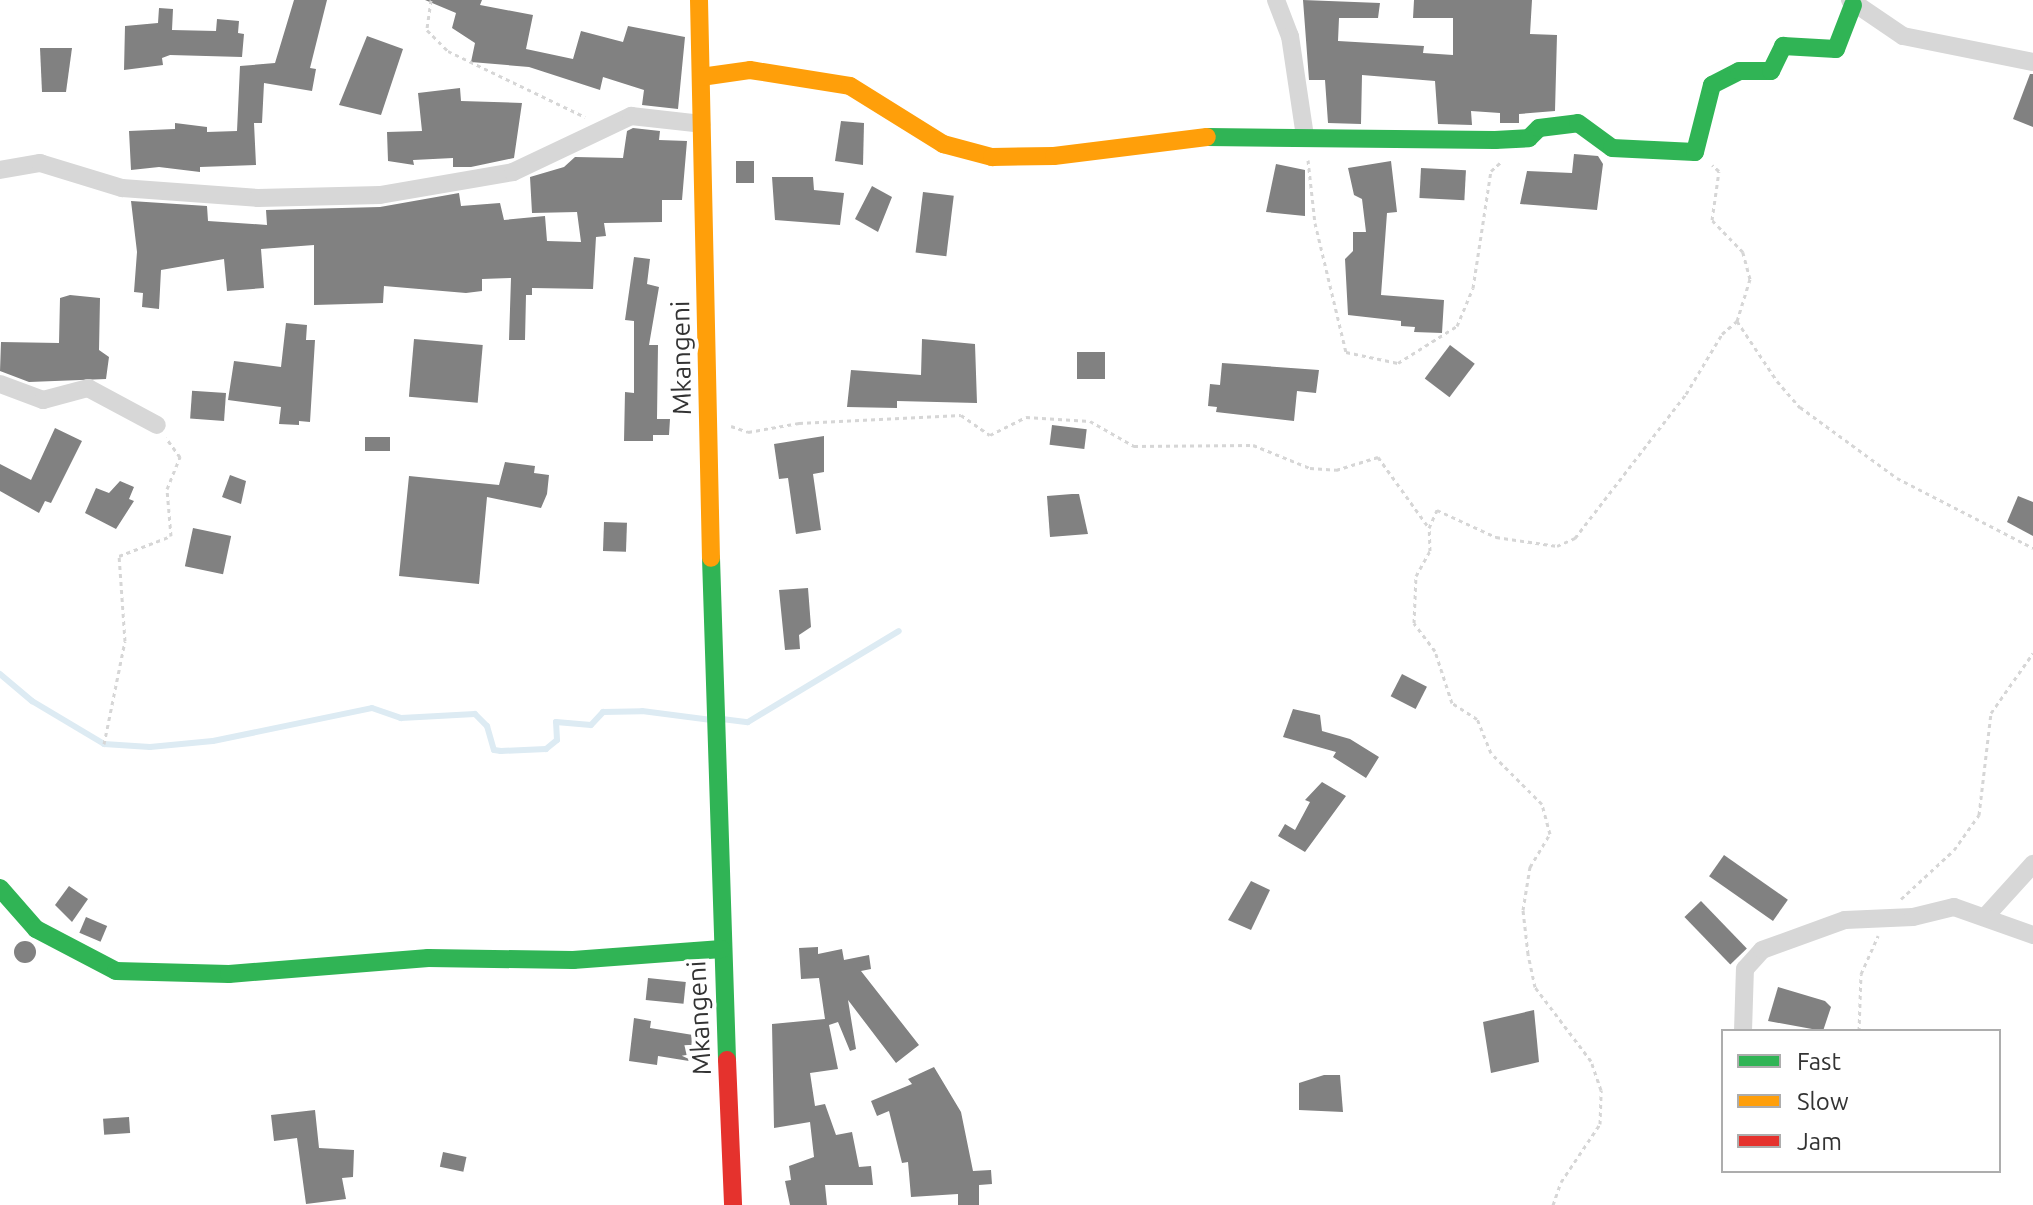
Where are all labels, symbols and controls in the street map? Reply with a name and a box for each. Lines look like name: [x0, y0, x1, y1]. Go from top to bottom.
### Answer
street label: Mkangeni: [664, 301, 698, 415]
street label: Mkangeni: [680, 960, 718, 1076]
legend: [1721, 1029, 2001, 1173]
text: Fast: [1797, 1048, 1841, 1075]
text: Slow: [1797, 1088, 1849, 1115]
text: Jam: [1797, 1128, 1842, 1155]

